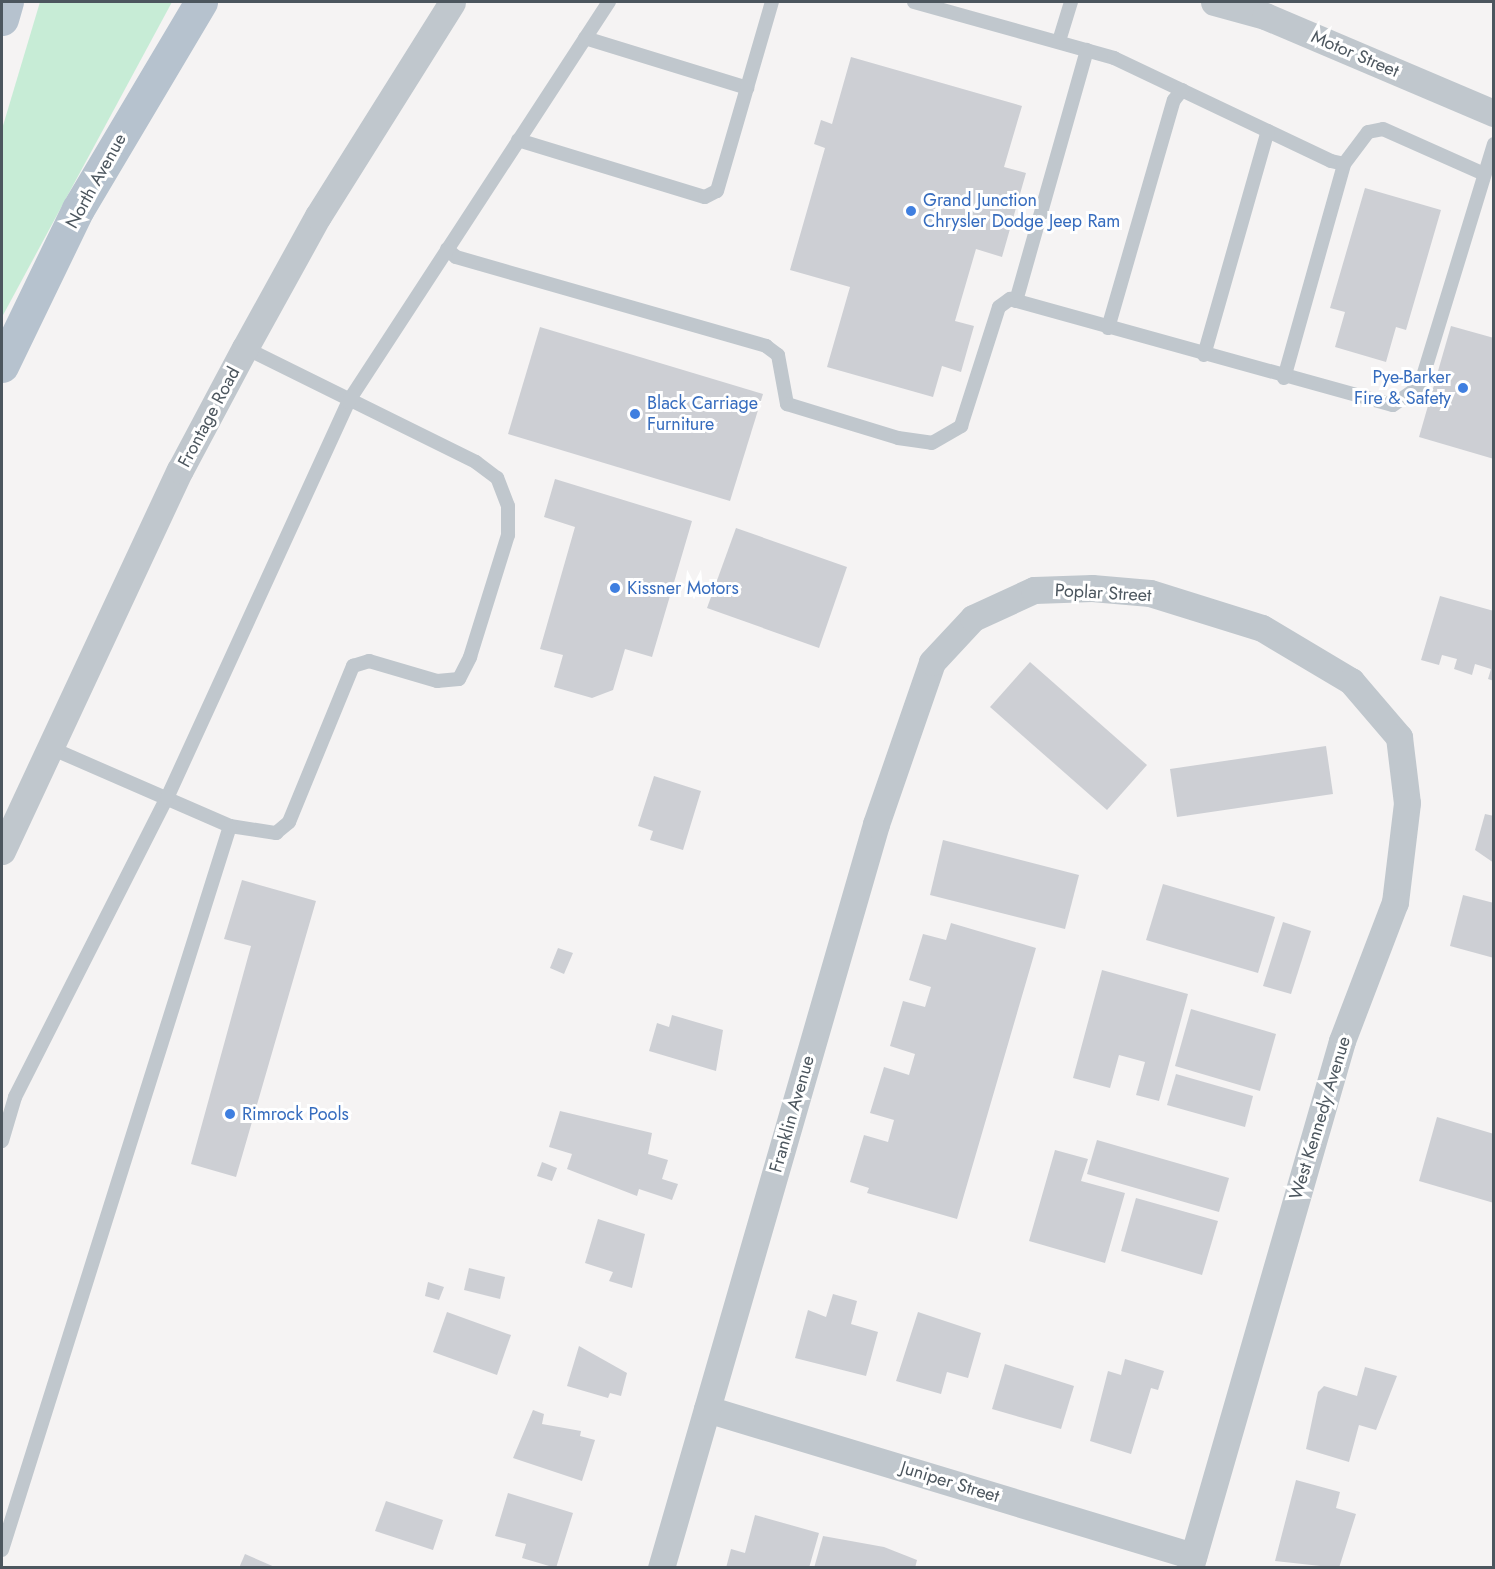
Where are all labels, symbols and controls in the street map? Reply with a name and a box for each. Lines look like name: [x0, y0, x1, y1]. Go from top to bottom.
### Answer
street label: Motor Street: [1308, 26, 1402, 82]
street label: North Avenue: [61, 130, 131, 232]
place label: Grand Junction Chrysler Dodge Jeep Ram: [923, 190, 1120, 232]
marker: Grand Junction Chrysler Dodge Jeep Ram: [904, 204, 918, 218]
street label: Frontage Road: [174, 363, 244, 471]
place label: Pye-Barker Fire & Safety: [1354, 367, 1451, 410]
marker: Pye-Barker Fire & Safety: [1456, 381, 1470, 395]
place label: Black Carriage Furniture: [647, 393, 758, 436]
marker: Black Carriage Furniture: [628, 407, 642, 421]
place label: Kissner Motors: [627, 577, 739, 599]
street label: Poplar Street: [1054, 580, 1152, 606]
marker: Kissner Motors: [608, 581, 622, 595]
street label: West Kennedy Avenue: [1285, 1034, 1355, 1202]
street label: Franklin Avenue: [765, 1053, 819, 1175]
place label: Rimrock Pools: [242, 1103, 349, 1125]
marker: Rimrock Pools: [223, 1107, 237, 1121]
street label: Juniper Street: [898, 1457, 1002, 1507]

